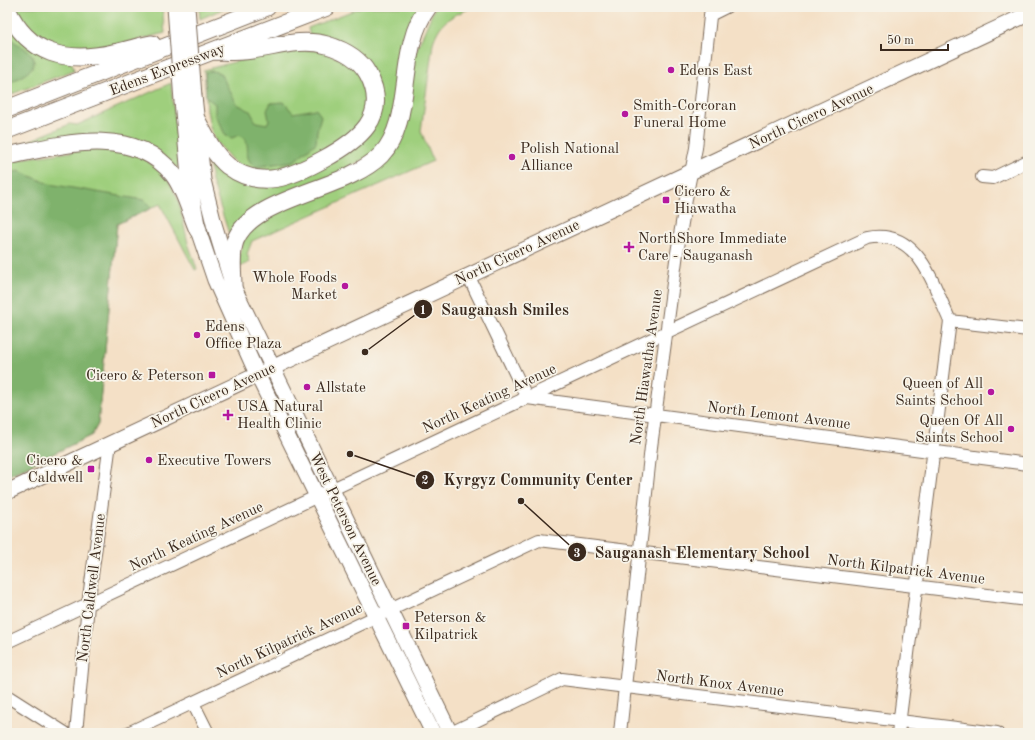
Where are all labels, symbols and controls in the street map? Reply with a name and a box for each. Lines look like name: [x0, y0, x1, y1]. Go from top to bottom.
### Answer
scale bar: [881, 26, 948, 52]
text: 50 m: [887, 34, 914, 47]
street label: Edens Expressway: [108, 41, 227, 99]
place label: Edens East: [679, 64, 752, 79]
marker: Edens East: [666, 65, 676, 75]
street label: North Cicero Avenue: [747, 82, 876, 153]
place label: Smith-Corcoran Funeral Home: [633, 99, 737, 131]
marker: Smith-Corcoran Funeral Home: [620, 109, 630, 119]
place label: Polish National Alliance: [520, 142, 619, 174]
marker: Polish National Alliance: [507, 152, 517, 162]
place label: Cicero & Hiawatha: [674, 185, 737, 217]
marker: Cicero & Hiawatha: [661, 195, 671, 205]
street label: North Cicero Avenue: [453, 218, 582, 289]
place label: NorthShore Immediate Care - Sauganash: [638, 232, 787, 264]
marker: NorthShore Immediate Care - Sauganash: [623, 241, 635, 253]
place label: Whole Foods Market: [252, 271, 337, 303]
marker: Whole Foods Market: [340, 281, 350, 291]
street label: North Hiawatha Avenue: [629, 288, 666, 446]
callout: Sauganash Smiles: [413, 295, 577, 323]
text: Sauganash Smiles: [441, 303, 569, 319]
text: 1: [420, 305, 426, 317]
place label: Edens Office Plaza: [205, 320, 282, 352]
marker: Edens Office Plaza: [192, 330, 202, 340]
street label: North Cicero Avenue: [149, 361, 278, 432]
street label: North Keating Avenue: [420, 362, 559, 437]
place label: Cicero & Peterson: [86, 369, 204, 384]
marker: Cicero & Peterson: [207, 370, 217, 380]
place label: Queen of All Saints School: [895, 377, 983, 409]
place label: Allstate: [315, 381, 366, 396]
marker: Allstate: [302, 382, 312, 392]
marker: Queen of All Saints School: [986, 387, 996, 397]
place label: USA Natural Health Clinic: [237, 400, 323, 432]
street label: North Lemont Avenue: [706, 400, 851, 433]
marker: USA Natural Health Clinic: [222, 409, 234, 421]
place label: Queen Of All Saints School: [915, 414, 1003, 446]
marker: Queen Of All Saints School: [1006, 424, 1016, 434]
street label: West Peterson Avenue: [306, 451, 383, 589]
place label: Cicero & Caldwell: [26, 454, 83, 486]
place label: Executive Towers: [157, 454, 271, 469]
marker: Executive Towers: [144, 455, 154, 465]
marker: Cicero & Caldwell: [86, 464, 96, 474]
callout: Kyrgyz Community Center: [415, 466, 641, 494]
text: Kyrgyz Community Center: [443, 473, 633, 489]
text: 2: [422, 475, 429, 487]
street label: North Keating Avenue: [127, 500, 266, 575]
street label: North Caldwell Avenue: [76, 513, 109, 663]
callout: Sauganash Elementary School: [567, 538, 818, 566]
text: Sauganash Elementary School: [594, 546, 810, 562]
text: 3: [574, 548, 581, 560]
street label: North Kilpatrick Avenue: [826, 553, 986, 588]
street label: North Kilpatrick Avenue: [214, 601, 365, 682]
place label: Peterson & Kilpatrick: [414, 611, 487, 643]
marker: Peterson & Kilpatrick: [401, 621, 411, 631]
street label: North Knox Avenue: [655, 669, 785, 700]

